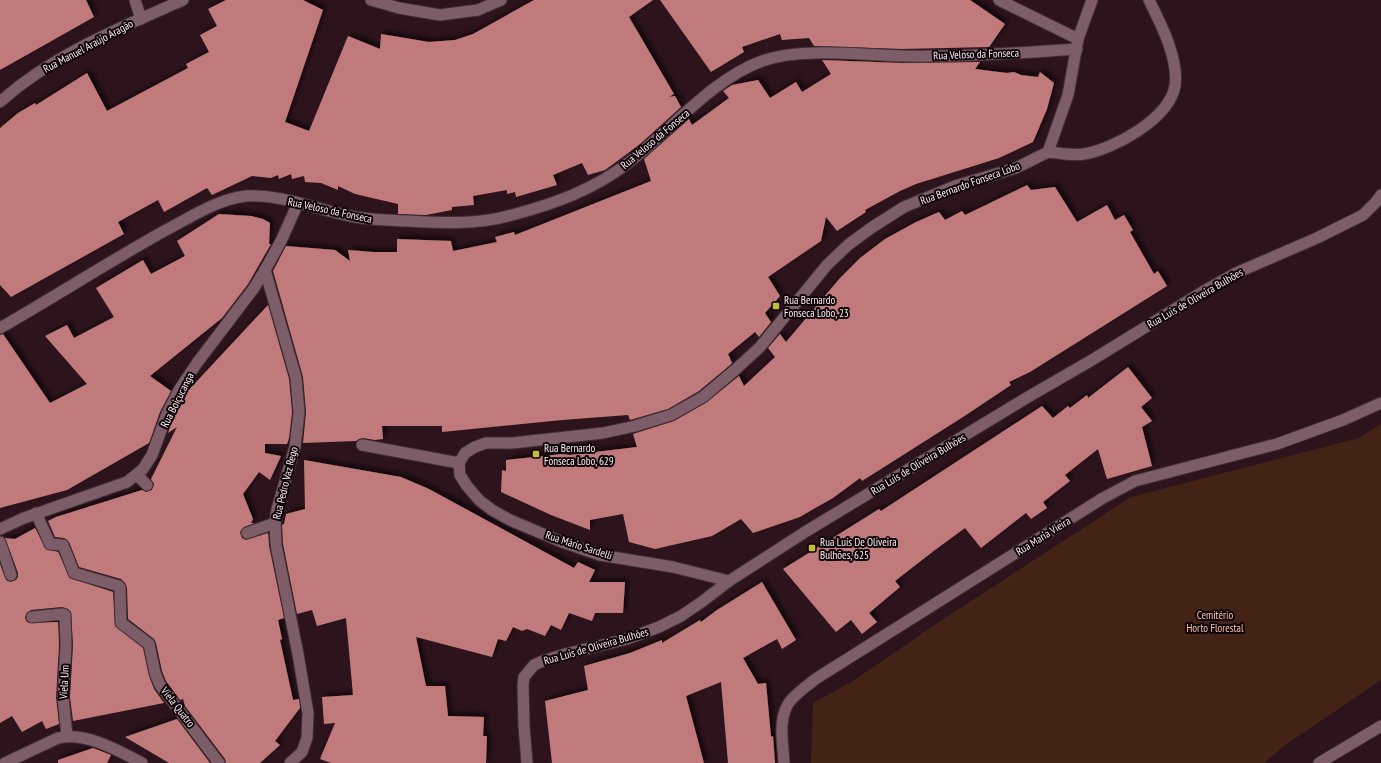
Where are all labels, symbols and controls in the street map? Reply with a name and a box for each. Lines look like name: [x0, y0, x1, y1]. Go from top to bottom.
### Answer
street label: Rua Manuel Araújo Aragão: [41, 16, 136, 76]
street label: Rua Veloso da Fonseca: [933, 46, 1019, 62]
street label: Rua Veloso da Fonseca: [618, 106, 692, 172]
street label: Rua Bernardo Fonseca Lobo: [918, 158, 1022, 208]
street label: Rua Veloso da Fonseca: [287, 194, 373, 226]
street label: Rua Luis de Oliveira Bulhões: [1145, 265, 1246, 331]
place label: Rua Bernardo Fonseca Lobo, 23: [784, 293, 849, 320]
marker: Rua Bernardo Fonseca Lobo, 23: [771, 301, 781, 311]
street label: Rua Boiçucanga: [157, 370, 197, 430]
street label: Rua Luis de Oliveira Bulhões: [868, 430, 968, 498]
place label: Rua Bernardo Fonseca Lobo, 629: [544, 441, 614, 468]
street label: Rua Pedro Vaz Rego: [269, 445, 301, 521]
marker: Rua Bernardo Fonseca Lobo, 629: [531, 449, 541, 459]
street label: Rua Maria Vieira: [1013, 514, 1073, 558]
street label: Rua Mário Sardelli: [544, 528, 614, 562]
place label: Rua Luís De Oliveira Bulhões, 625: [820, 535, 897, 562]
marker: Rua Luís De Oliveira Bulhões, 625: [807, 543, 817, 553]
park label: Cemitério Horto Florestal: [1186, 608, 1244, 635]
street label: Rua Luis de Oliveira Bulhões: [542, 624, 650, 668]
street label: Viela Um: [56, 665, 72, 700]
street label: Viela Quatro: [157, 683, 198, 730]

